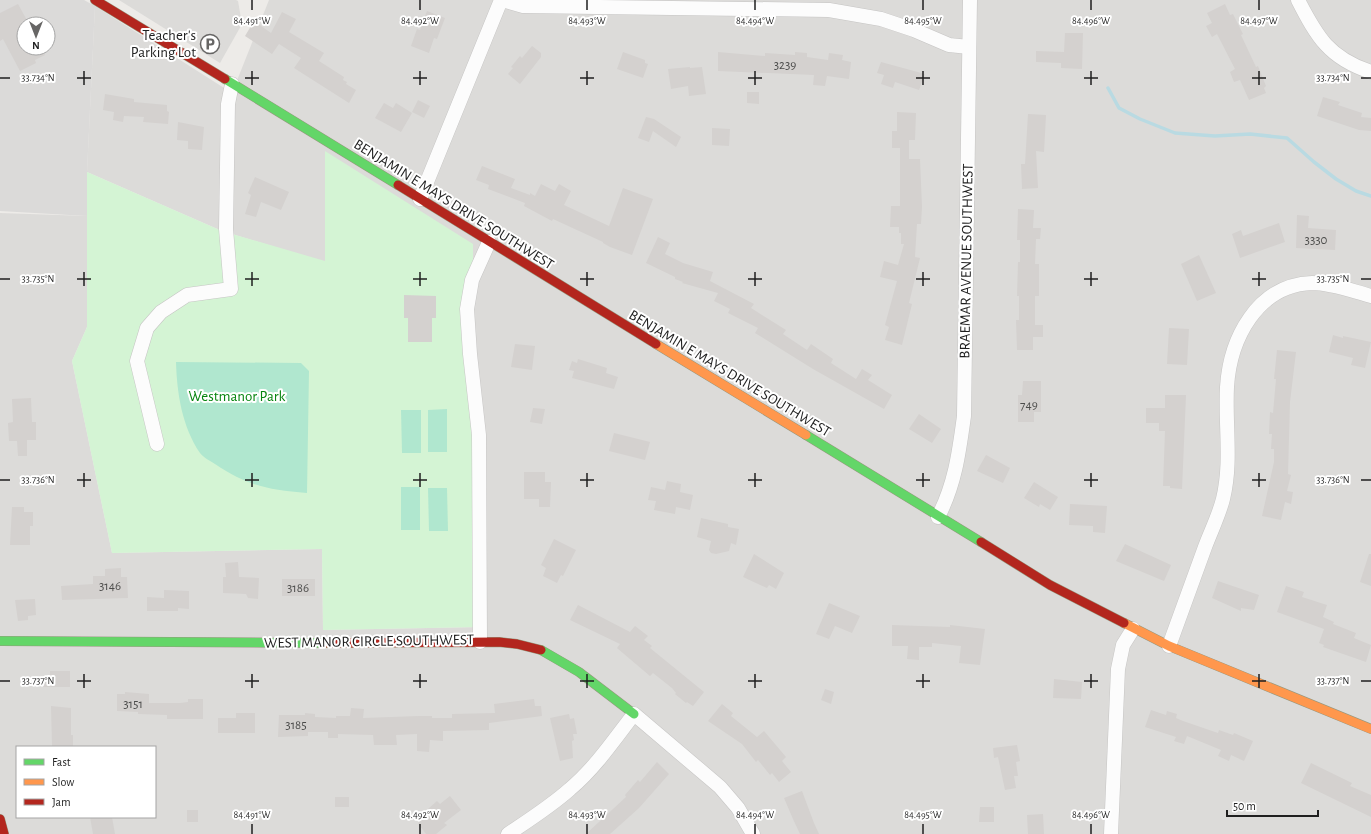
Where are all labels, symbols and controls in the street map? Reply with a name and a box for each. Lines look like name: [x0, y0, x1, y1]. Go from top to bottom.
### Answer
north arrow: [16, 16, 56, 56]
text: 84.491°W: [234, 16, 270, 26]
text: 84.492°W: [401, 16, 439, 26]
text: 84.493°W: [568, 16, 606, 26]
text: 84.494°W: [736, 16, 774, 26]
text: 84.495°W: [904, 16, 942, 26]
text: 84.496°W: [1072, 16, 1110, 26]
text: 84.497°W: [1240, 16, 1278, 26]
place label: Teacher's Parking Lot: [131, 28, 196, 60]
parking icon: Teacher's Parking Lot: [199, 33, 221, 55]
text: N: [32, 40, 40, 51]
house number: 3239: [774, 59, 796, 72]
text: 33.734°N: [21, 73, 55, 83]
text: 33.734°N: [1316, 73, 1350, 83]
street label: BENJAMIN E MAYS DRIVE SOUTHWEST: [351, 136, 557, 273]
street label: BRAEMAR AVENUE SOUTHWEST: [957, 163, 976, 359]
house number: 3330: [1305, 234, 1328, 247]
text: 33.735°N: [22, 274, 54, 284]
text: 33.735°N: [1317, 274, 1349, 284]
street label: BENJAMIN E MAYS DRIVE SOUTHWEST: [626, 307, 834, 440]
park label: Westmanor Park: [189, 389, 286, 404]
house number: 749: [1020, 399, 1038, 412]
text: 33.736°N: [21, 475, 55, 485]
text: 33.736°N: [1316, 475, 1350, 485]
house number: 3146: [99, 580, 121, 593]
house number: 3186: [287, 582, 309, 595]
street label: WEST MANOR CIRCLE SOUTHWEST: [264, 632, 475, 651]
text: 33.737°N: [22, 676, 54, 686]
text: 33.737°N: [1317, 676, 1349, 686]
house number: 3151: [123, 698, 143, 711]
house number: 3185: [285, 719, 307, 732]
legend: [16, 746, 156, 818]
text: Fast: [52, 756, 71, 768]
text: Slow: [52, 776, 74, 788]
scale bar: [1227, 792, 1318, 818]
text: Jam: [52, 796, 71, 808]
text: 50 m: [1233, 800, 1256, 812]
text: 84.491°W: [234, 810, 270, 820]
text: 84.492°W: [401, 810, 439, 820]
text: 84.493°W: [568, 810, 606, 820]
text: 84.494°W: [736, 810, 774, 820]
text: 84.495°W: [904, 810, 942, 820]
text: 84.496°W: [1072, 810, 1110, 820]

